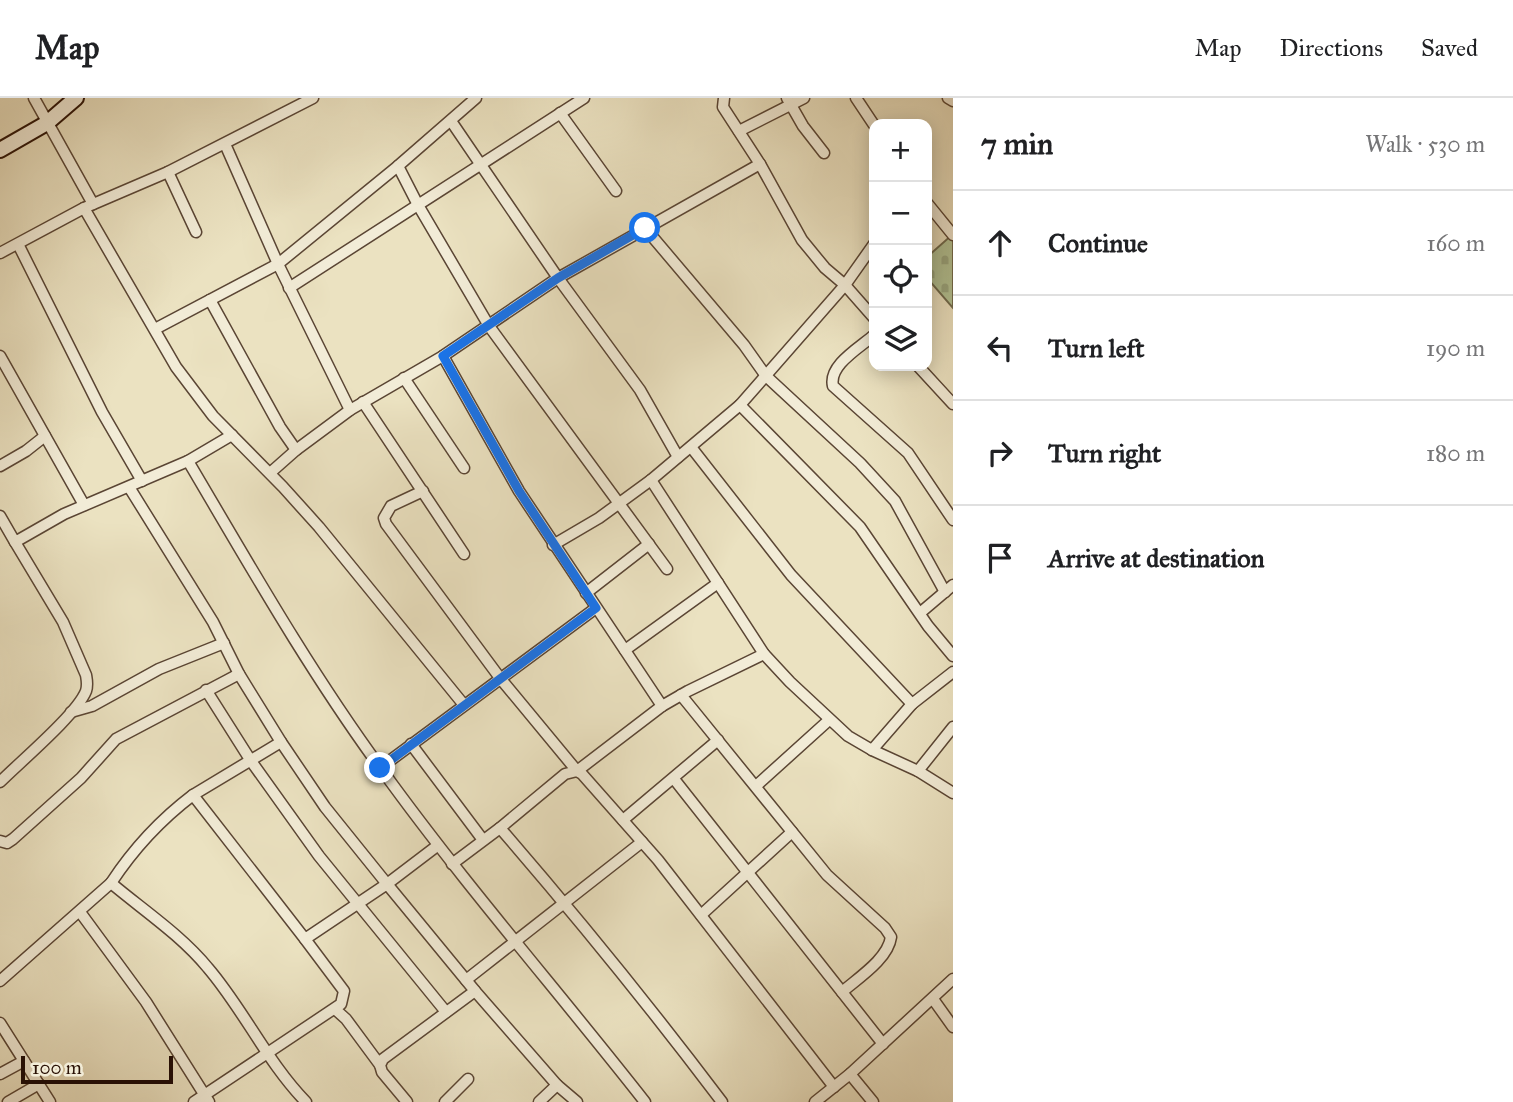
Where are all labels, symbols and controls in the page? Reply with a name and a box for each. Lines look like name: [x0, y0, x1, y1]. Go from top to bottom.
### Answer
text: Map: [35, 28, 99, 68]
text: Map: [1195, 33, 1242, 63]
text: Directions: [1280, 33, 1383, 63]
text: Saved: [1421, 33, 1478, 63]
map controls: [869, 119, 932, 371]
button: +: [869, 119, 932, 182]
text: 7 min: [981, 126, 1053, 162]
text: Walk · 530 m: [1365, 130, 1485, 158]
button: −: [869, 182, 932, 245]
route start: [629, 212, 660, 243]
icon: ahead: [981, 224, 1019, 262]
text: Continue: [1048, 227, 1148, 259]
text: 160 m: [1427, 229, 1485, 257]
button: locate: [869, 245, 932, 308]
button: layers: [869, 308, 932, 371]
icon: left: [981, 329, 1019, 367]
text: Turn left: [1048, 332, 1144, 364]
text: 190 m: [1426, 334, 1485, 362]
icon: right: [981, 434, 1019, 472]
text: Turn right: [1048, 437, 1161, 469]
text: 180 m: [1426, 439, 1485, 467]
icon: arrive: [981, 539, 1019, 577]
text: Arrive at destination: [1048, 542, 1265, 574]
route end: [364, 752, 395, 783]
scale bar: [21, 1053, 173, 1085]
text: 100 m: [32, 1056, 82, 1079]

